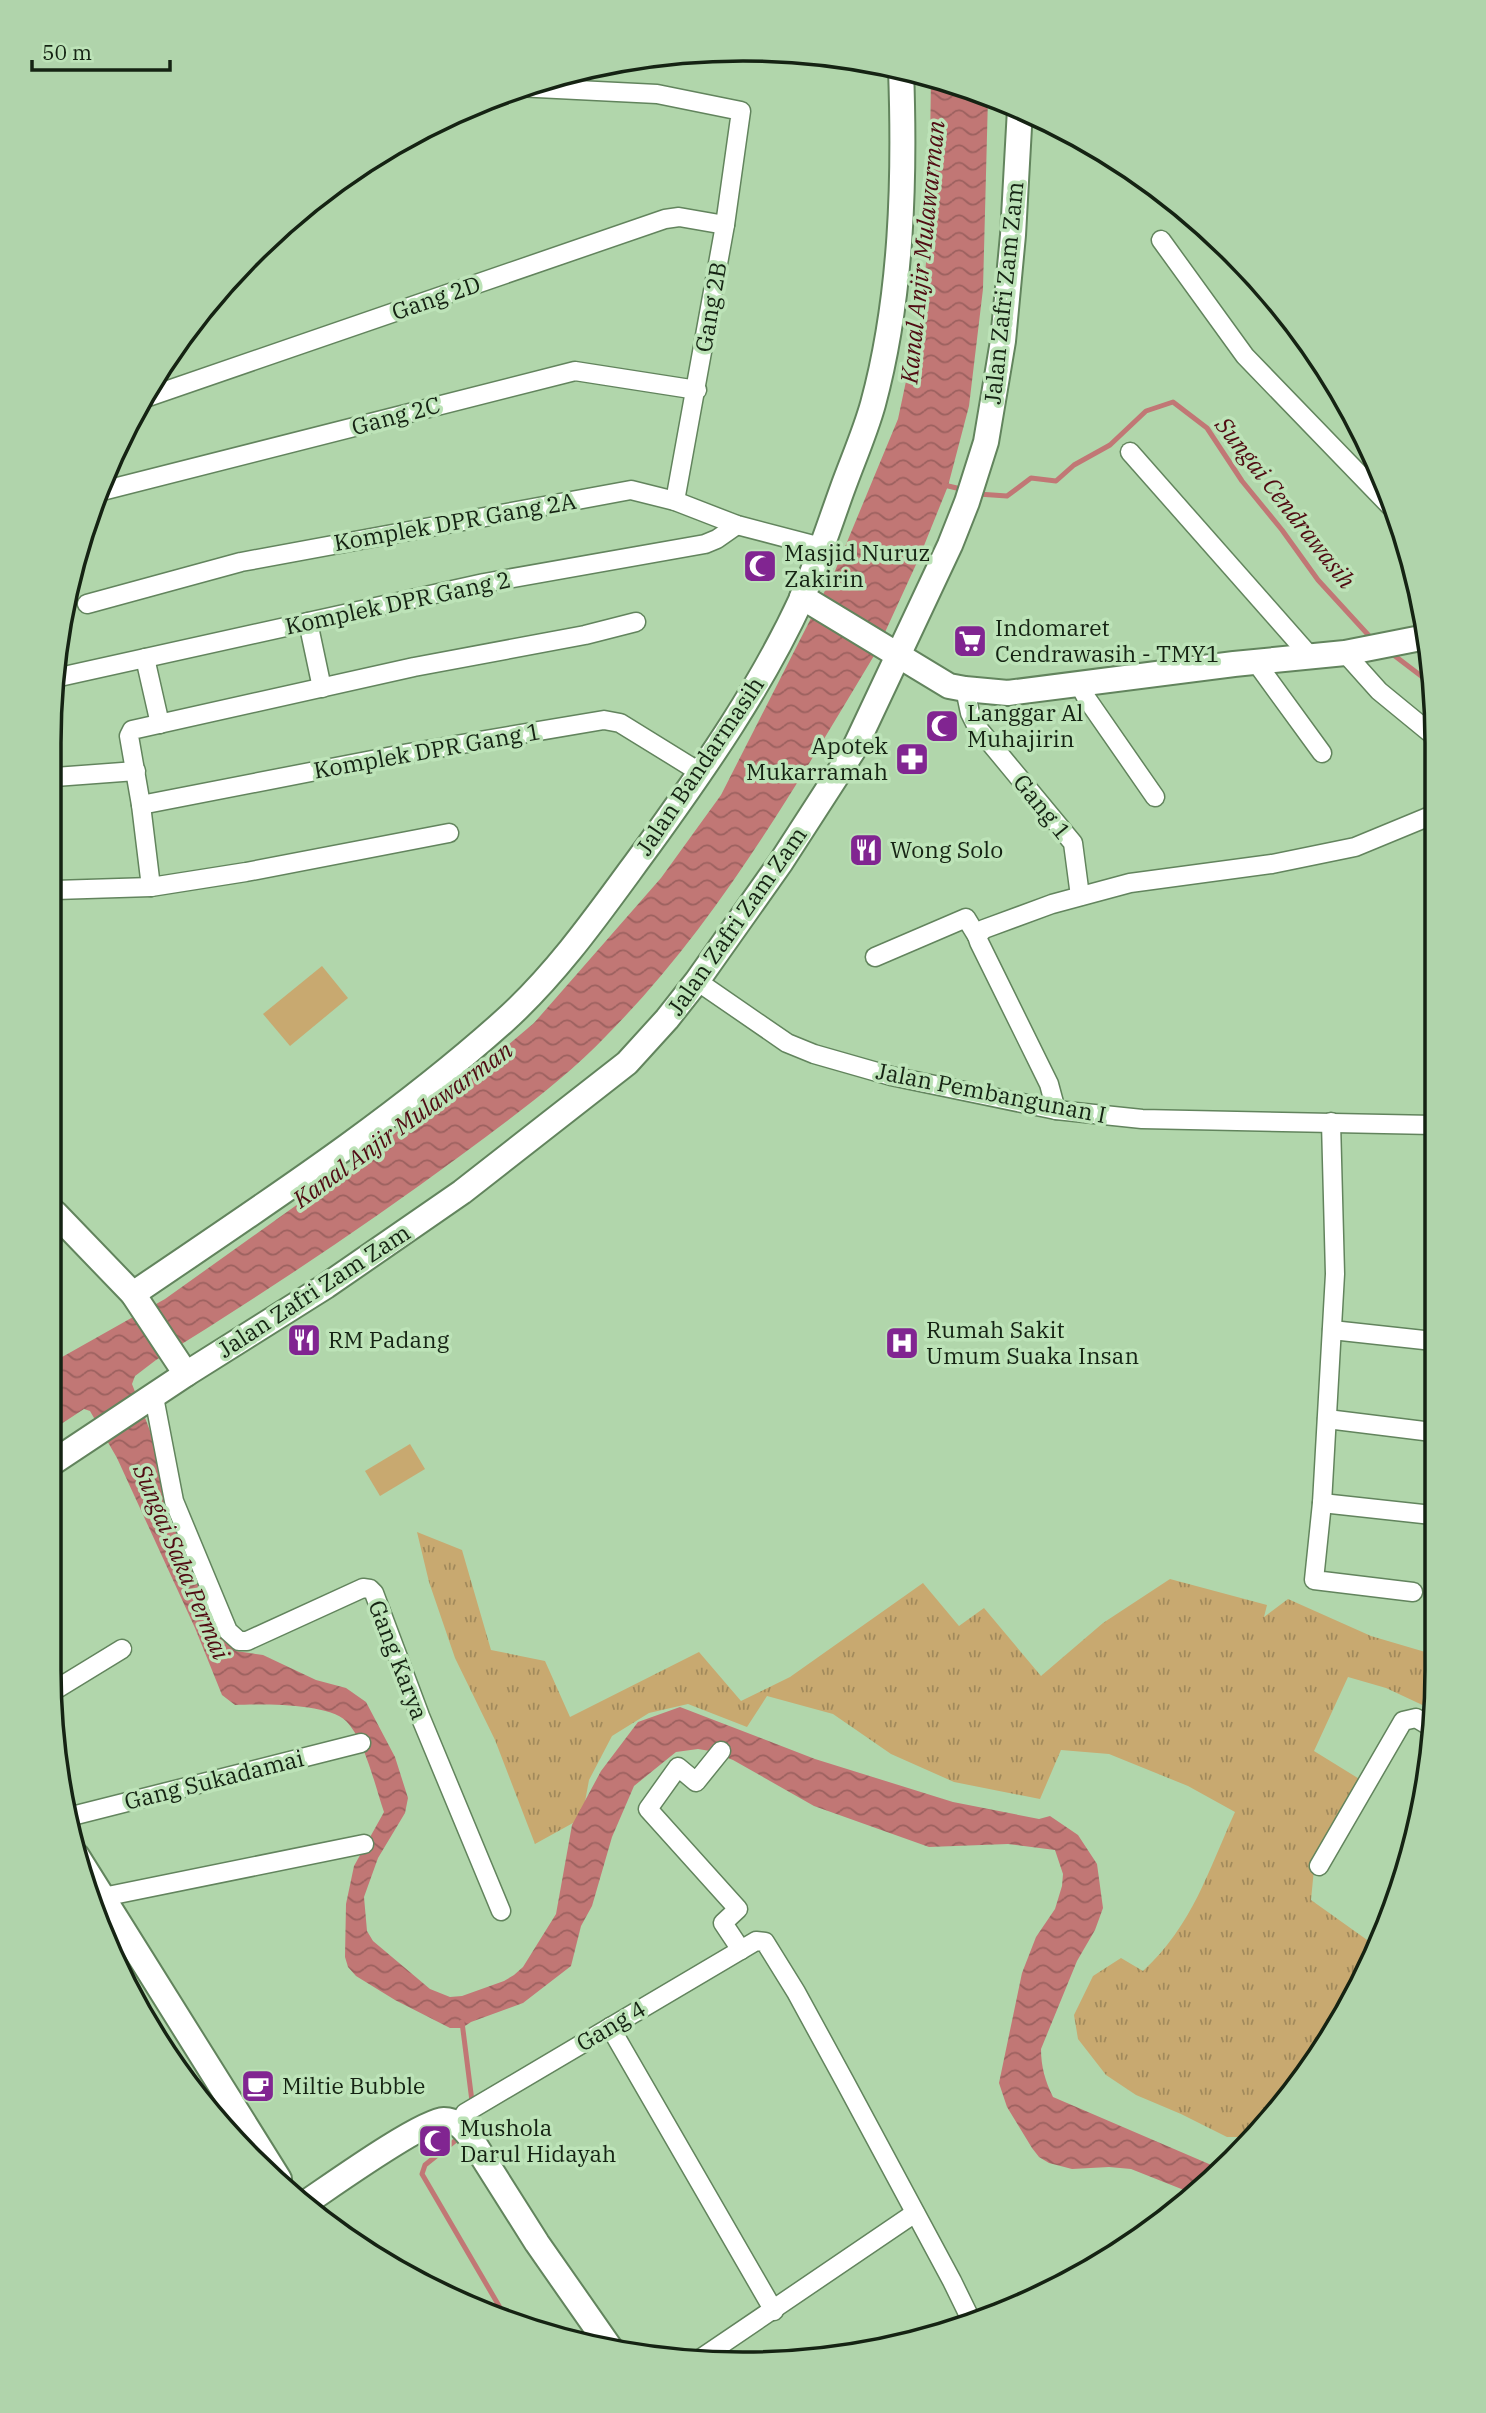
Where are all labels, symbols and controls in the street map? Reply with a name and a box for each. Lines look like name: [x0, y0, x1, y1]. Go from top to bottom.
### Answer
scale bar: [32, 28, 170, 72]
text: 50 m: [42, 38, 92, 66]
water label: Kanal Anjir Mulawarman: [892, 119, 952, 386]
street label: Jalan Zafri Zam Zam: [976, 180, 1030, 406]
street label: Gang 2B: [687, 259, 733, 354]
street label: Gang 2D: [387, 268, 484, 326]
street label: Gang 2C: [348, 389, 443, 441]
water label: Sungai Cendrawasih: [1208, 409, 1363, 595]
street label: Komplek DPR Gang 2A: [331, 485, 579, 557]
place label: Masjid Nuruz Zakirin: [784, 537, 930, 593]
mosque icon: Masjid Nuruz Zakirin: [741, 547, 779, 585]
street label: Komplek DPR Gang 2: [282, 563, 513, 641]
place label: Indomaret Cendrawasih - TMY1: [995, 612, 1219, 668]
supermarket icon: Indomaret Cendrawasih - TMY1: [951, 622, 989, 660]
street label: Jalan Bandarmasih: [628, 670, 770, 861]
place label: Langgar Al Muhajirin: [967, 697, 1084, 753]
mosque icon: Langgar Al Muhajirin: [923, 707, 961, 745]
street label: Komplek DPR Gang 1: [311, 715, 543, 785]
place label: Apotek Mukarramah: [746, 730, 889, 786]
pharmacy icon: Apotek Mukarramah: [893, 740, 931, 778]
street label: Gang 1: [1007, 768, 1078, 845]
street label: Jalan Zafri Zam Zam: [660, 820, 813, 1021]
restaurant icon: Wong Solo: [847, 831, 885, 869]
place label: Wong Solo: [890, 834, 1003, 864]
water label: Kanal Anjir Mulawarman: [285, 1033, 519, 1215]
street label: Jalan Pembangunan I: [874, 1055, 1109, 1129]
street label: Jalan Zafri Zam Zam: [211, 1217, 416, 1364]
place label: Rumah Sakit Umum Suaka Insan: [926, 1314, 1139, 1370]
restaurant icon: RM Padang: [285, 1321, 323, 1359]
place label: RM Padang: [328, 1324, 450, 1354]
hospital icon: Rumah Sakit Umum Suaka Insan: [883, 1324, 921, 1362]
water label: Sungai Saka Permai: [126, 1458, 238, 1665]
street label: Gang Karya: [362, 1596, 435, 1724]
street label: Gang Sukadamai: [121, 1742, 307, 1816]
street label: Gang 4: [570, 1993, 651, 2057]
cafe icon: Miltie Bubble: [239, 2067, 277, 2105]
place label: Miltie Bubble: [282, 2070, 425, 2100]
place label: Mushola Darul Hidayah: [460, 2112, 616, 2168]
mosque icon: Mushola Darul Hidayah: [416, 2122, 454, 2160]

